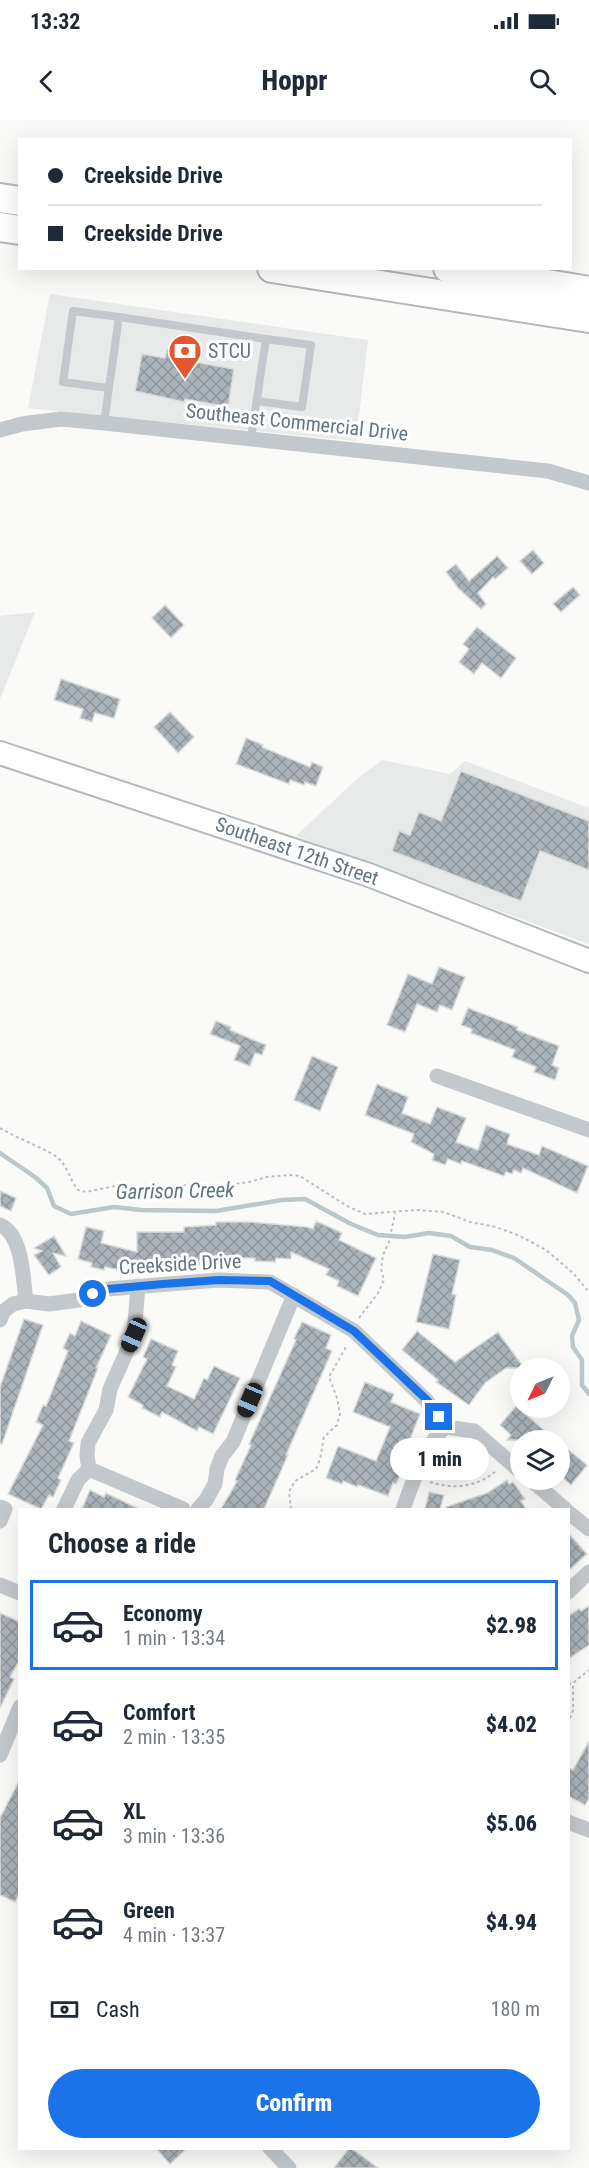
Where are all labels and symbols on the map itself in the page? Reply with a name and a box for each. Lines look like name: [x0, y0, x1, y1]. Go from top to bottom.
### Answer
bank icon: STCU: [167, 333, 203, 380]
place label: STCU: [208, 339, 251, 363]
street label: Southeast Commercial Drive: [185, 398, 409, 446]
street label: Southeast 12th Street: [212, 812, 382, 890]
water label: Garrison Creek: [115, 1178, 235, 1204]
street label: Creekside Drive: [118, 1249, 242, 1279]
route start: [79, 1280, 106, 1307]
car: [118, 1315, 150, 1355]
north arrow: [510, 1358, 570, 1418]
car: [235, 1380, 265, 1420]
route end: [425, 1403, 452, 1430]
callout: 1 min: [390, 1438, 488, 1480]

